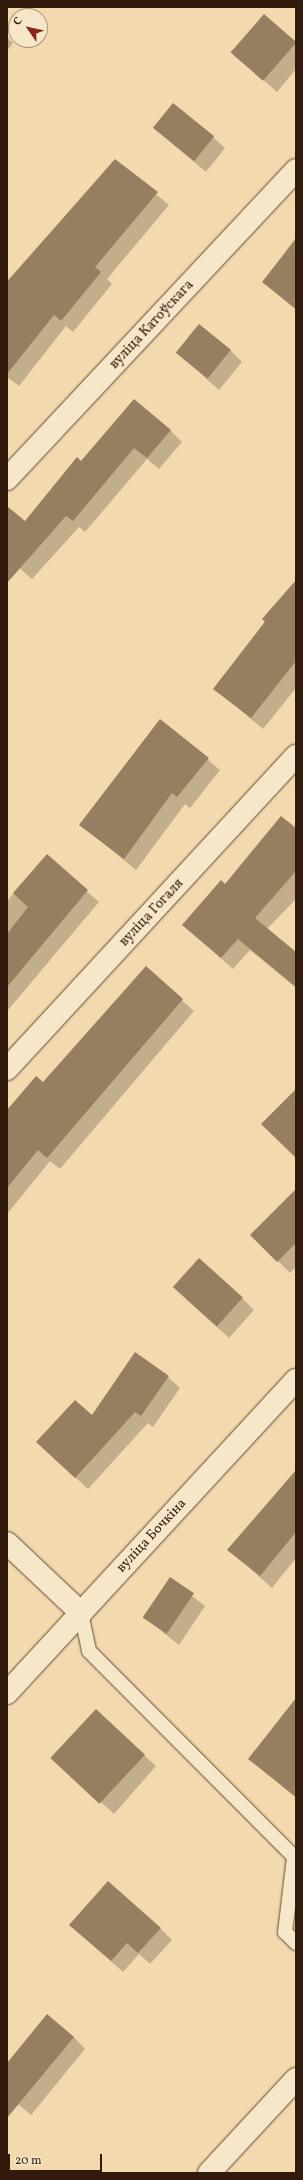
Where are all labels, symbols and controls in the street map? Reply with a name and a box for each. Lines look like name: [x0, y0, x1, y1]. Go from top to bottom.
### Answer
north arrow: [8, 8, 48, 48]
text: С: [10, 14, 27, 29]
street label: вуліца Катоўскага: [107, 277, 197, 373]
street label: вуліца Гогаля: [116, 876, 188, 950]
street label: вуліца Бочкіна: [114, 1496, 190, 1576]
scale bar: [10, 2146, 104, 2172]
text: 20 m: [15, 2153, 42, 2169]

